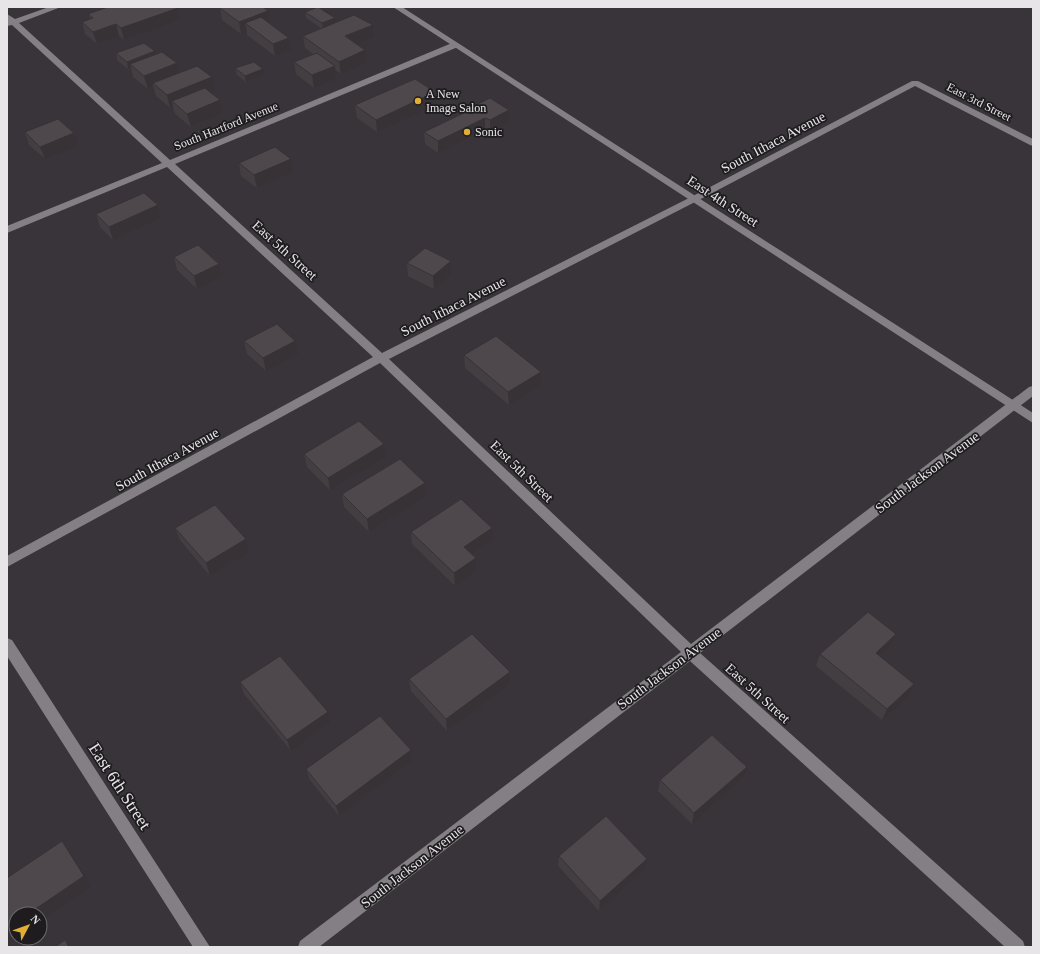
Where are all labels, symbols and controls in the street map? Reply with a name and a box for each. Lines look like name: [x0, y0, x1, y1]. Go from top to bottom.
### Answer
street label: East 3rd Street: [944, 80, 1014, 125]
place label: A New Image Salon: [426, 87, 486, 115]
marker: A New Image Salon: [413, 96, 423, 106]
street label: South Hartford Avenue: [172, 99, 280, 153]
street label: South Ithaca Avenue: [719, 109, 828, 176]
place label: Sonic: [475, 125, 502, 139]
marker: Sonic: [462, 127, 472, 137]
street label: East 4th Street: [684, 173, 761, 230]
street label: East 5th Street: [249, 217, 320, 283]
street label: South Ithaca Avenue: [398, 274, 508, 339]
street label: South Ithaca Avenue: [113, 425, 221, 494]
street label: South Jackson Avenue: [873, 429, 982, 516]
street label: East 5th Street: [487, 438, 556, 505]
street label: South Jackson Avenue: [615, 625, 724, 712]
street label: East 5th Street: [722, 660, 793, 726]
street label: East 6th Street: [85, 740, 155, 833]
street label: South Jackson Avenue: [358, 822, 466, 911]
north arrow: [8, 906, 48, 946]
text: N: [28, 913, 43, 926]

